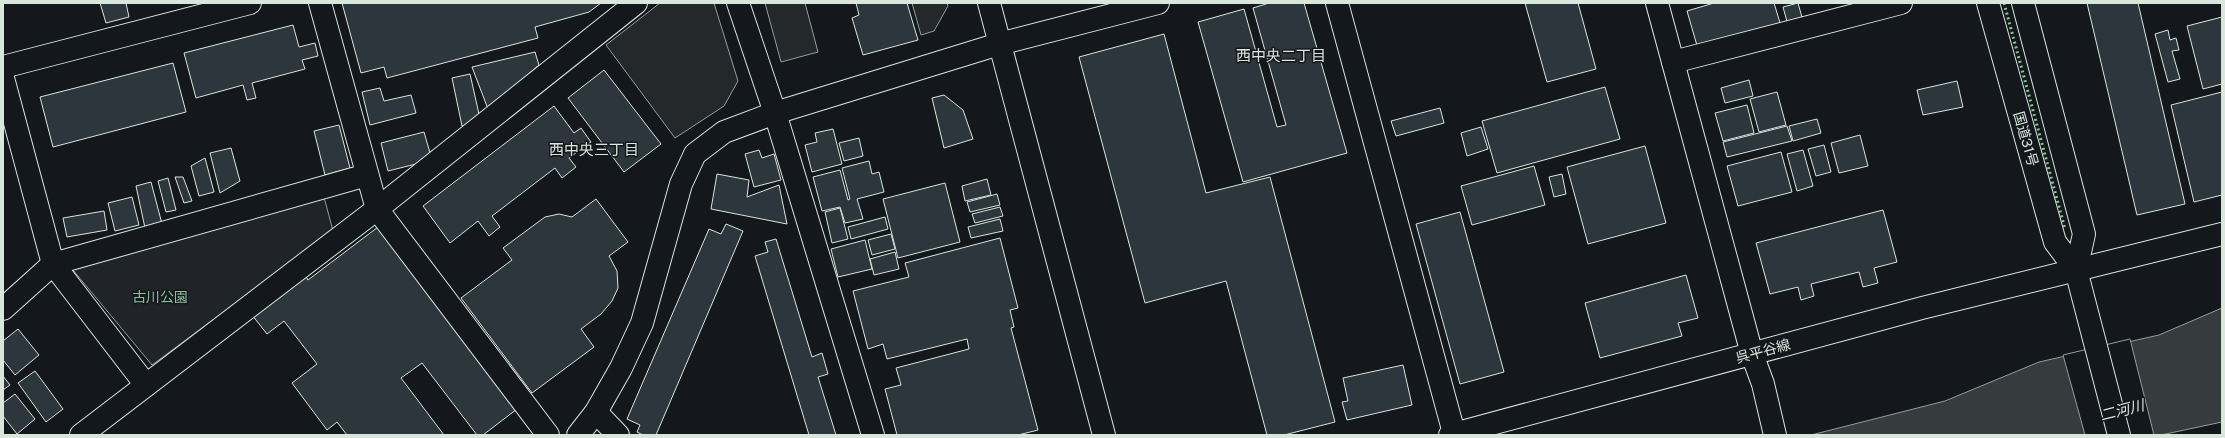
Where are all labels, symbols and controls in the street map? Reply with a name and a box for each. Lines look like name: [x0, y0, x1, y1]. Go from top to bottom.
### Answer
district label: 西中央二丁目: [1236, 47, 1326, 64]
street label: 国道31号: [2011, 110, 2041, 168]
district label: 西中央三丁目: [549, 141, 639, 158]
park label: 古川公園: [132, 289, 188, 305]
street label: 呉平谷線: [1734, 336, 1792, 366]
water label: 二河川: [2098, 396, 2148, 424]

